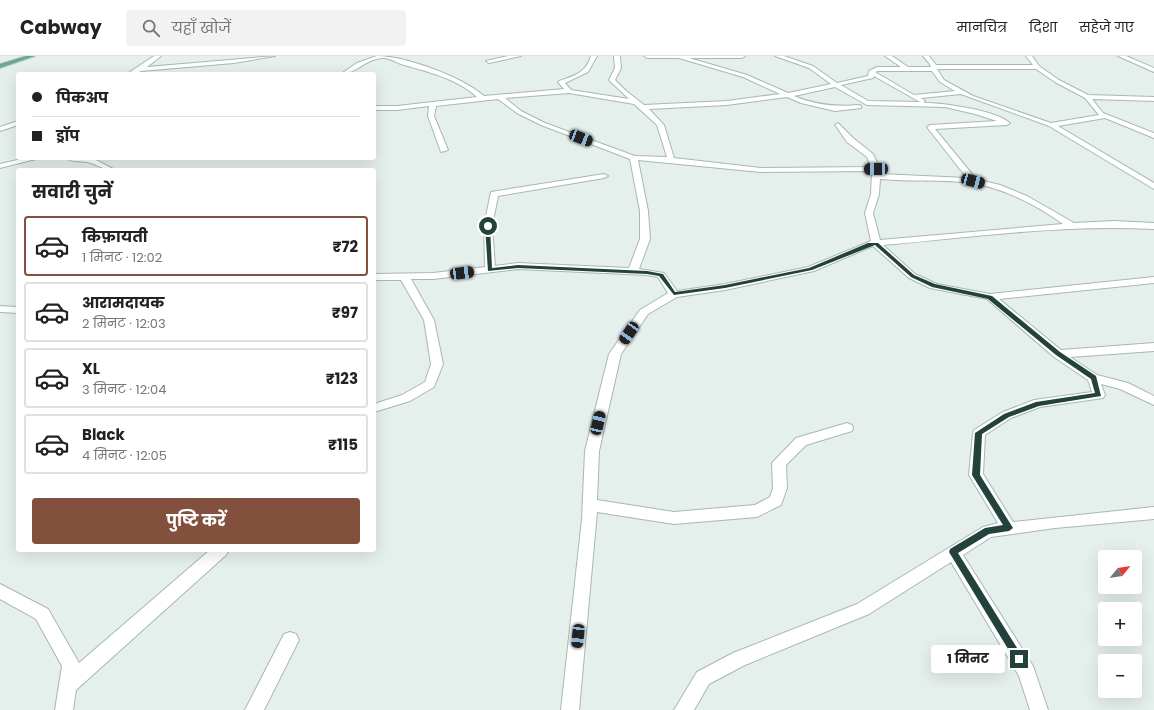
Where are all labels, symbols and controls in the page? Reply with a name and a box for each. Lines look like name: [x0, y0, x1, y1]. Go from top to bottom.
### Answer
search box: [126, 10, 406, 46]
text: Cabway: [20, 14, 102, 41]
icon: search: [140, 17, 162, 39]
text: यहाँ खोजें: [172, 17, 231, 38]
text: मानचित्र: [957, 17, 1007, 37]
text: दिशा: [1029, 17, 1057, 37]
text: सहेजे गए: [1079, 17, 1134, 37]
text: पिकअप: [56, 87, 108, 108]
text: ड्रॉप: [56, 125, 79, 146]
car: [568, 128, 594, 148]
car: [864, 163, 888, 175]
car: [960, 172, 986, 190]
text: सवारी चुनें: [32, 179, 112, 204]
route start: [479, 217, 497, 235]
text: किफ़ायती: [82, 226, 148, 247]
icon: car: [34, 228, 70, 264]
text: ₹72: [332, 236, 358, 257]
text: 1 मिनट · 12:02: [82, 248, 162, 267]
car: [449, 266, 475, 280]
text: आरामदायक: [82, 292, 165, 313]
icon: car: [34, 294, 70, 330]
text: ₹97: [332, 302, 358, 323]
text: 2 मिनट · 12:03: [82, 314, 166, 333]
car: [617, 320, 641, 346]
text: XL: [82, 358, 100, 379]
icon: car: [34, 360, 70, 396]
text: ₹123: [326, 368, 358, 389]
text: 3 मिनट · 12:04: [82, 380, 166, 399]
car: [589, 410, 607, 436]
text: Black: [82, 424, 125, 445]
icon: car: [34, 426, 70, 462]
text: ₹115: [328, 434, 358, 455]
text: 4 मिनट · 12:05: [82, 446, 167, 465]
button: पुष्टि करें: [32, 498, 360, 544]
north arrow: [1098, 550, 1142, 594]
map controls: [1098, 550, 1142, 698]
button: +: [1098, 602, 1142, 646]
car: [571, 623, 585, 649]
callout: 1 मिनट: [931, 645, 1005, 673]
text: 1 मिनट: [947, 649, 989, 668]
route end: [1010, 650, 1028, 668]
button: −: [1098, 654, 1142, 698]

